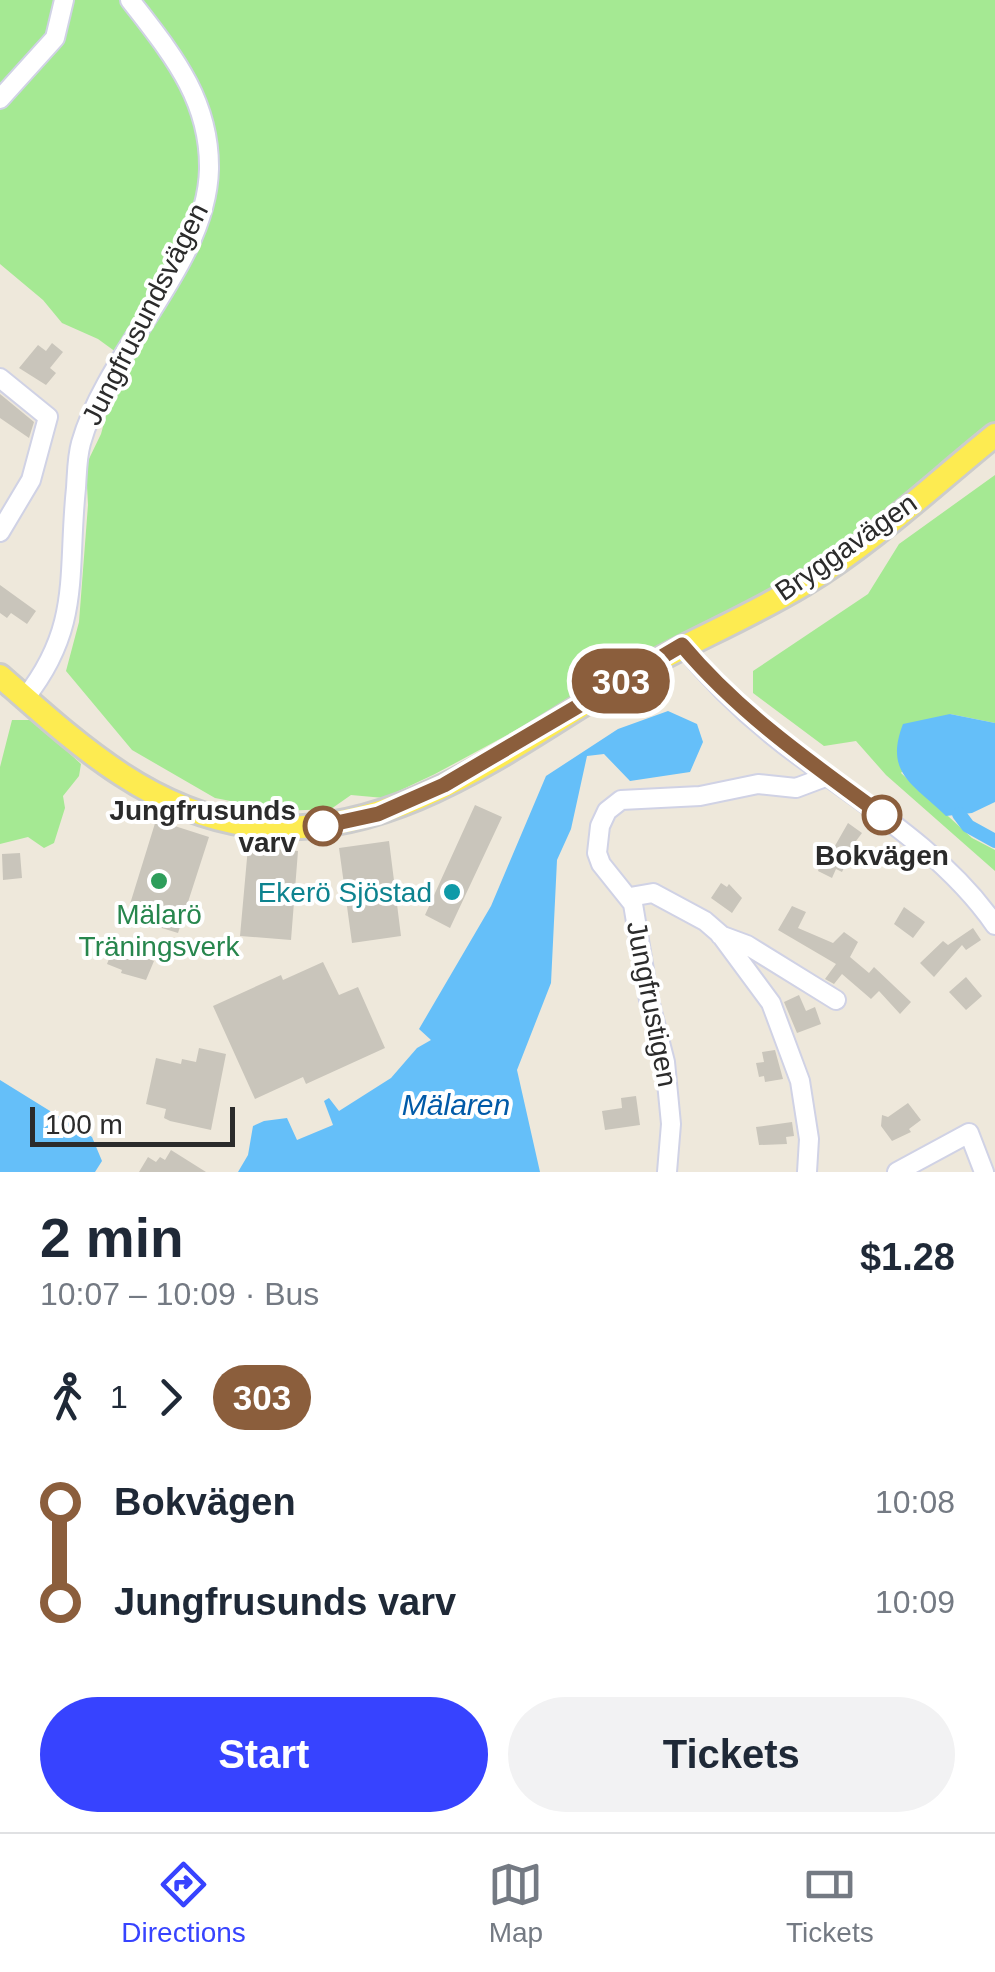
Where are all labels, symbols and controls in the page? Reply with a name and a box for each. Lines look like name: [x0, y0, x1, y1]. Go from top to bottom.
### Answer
street label: Jungfrusundsvägen: [76, 198, 214, 430]
street label: Bryggavägen: [770, 487, 922, 607]
line badge: 303: [564, 648, 678, 714]
text: 303: [592, 662, 650, 701]
place label: Jungfrusunds varv: [109, 795, 296, 858]
marker: Bokvägen: [863, 796, 901, 834]
marker: Jungfrusunds varv: [304, 807, 342, 845]
place label: Bokvägen: [815, 840, 949, 871]
marker: Mälarö Träningsverk: [148, 870, 170, 892]
place label: Ekerö Sjöstad: [258, 877, 432, 908]
marker: Ekerö Sjöstad: [441, 881, 463, 903]
place label: Mälarö Träningsverk: [79, 899, 240, 962]
street label: Jungfrustigen: [621, 919, 683, 1089]
water label: Mälaren: [402, 1088, 510, 1121]
scale bar: [30, 1102, 235, 1146]
text: 100 m: [45, 1109, 123, 1140]
text: 2 min: [40, 1207, 184, 1269]
text: $1.28: [860, 1236, 955, 1278]
text: 10:07 – 10:09 · Bus: [40, 1276, 319, 1312]
icon: walk: [40, 1370, 95, 1425]
icon: forward: [143, 1370, 198, 1425]
text: 303: [233, 1378, 291, 1417]
text: 1: [110, 1379, 128, 1415]
text: Bokvägen: [114, 1481, 296, 1523]
text: 10:08: [875, 1484, 955, 1520]
text: Jungfrusunds varv: [114, 1581, 456, 1623]
text: 10:09: [875, 1584, 955, 1620]
button: Start: [40, 1697, 488, 1812]
button: Tickets: [508, 1697, 955, 1812]
tab: Directions: [121, 1857, 246, 1949]
tab: Map: [488, 1857, 543, 1949]
tab: Tickets: [786, 1857, 874, 1949]

